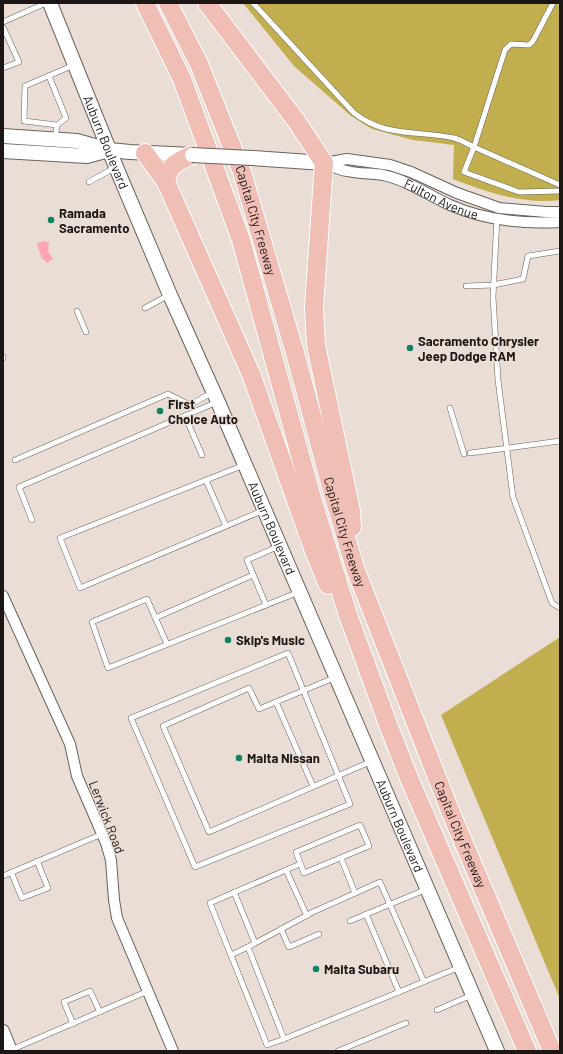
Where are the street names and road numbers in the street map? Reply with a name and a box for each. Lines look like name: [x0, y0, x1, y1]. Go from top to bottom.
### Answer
street label: Auburn Boulevard: [80, 93, 132, 191]
street label: Capital City Freeway: [232, 163, 280, 277]
street label: Fulton Avenue: [402, 175, 480, 222]
street label: Capital City Freeway: [321, 475, 370, 589]
street label: Auburn Boulevard: [245, 479, 299, 577]
street label: Auburn Boulevard: [373, 777, 427, 875]
street label: Lerwick Road: [86, 778, 128, 856]
street label: Capital City Freeway: [431, 779, 490, 890]

